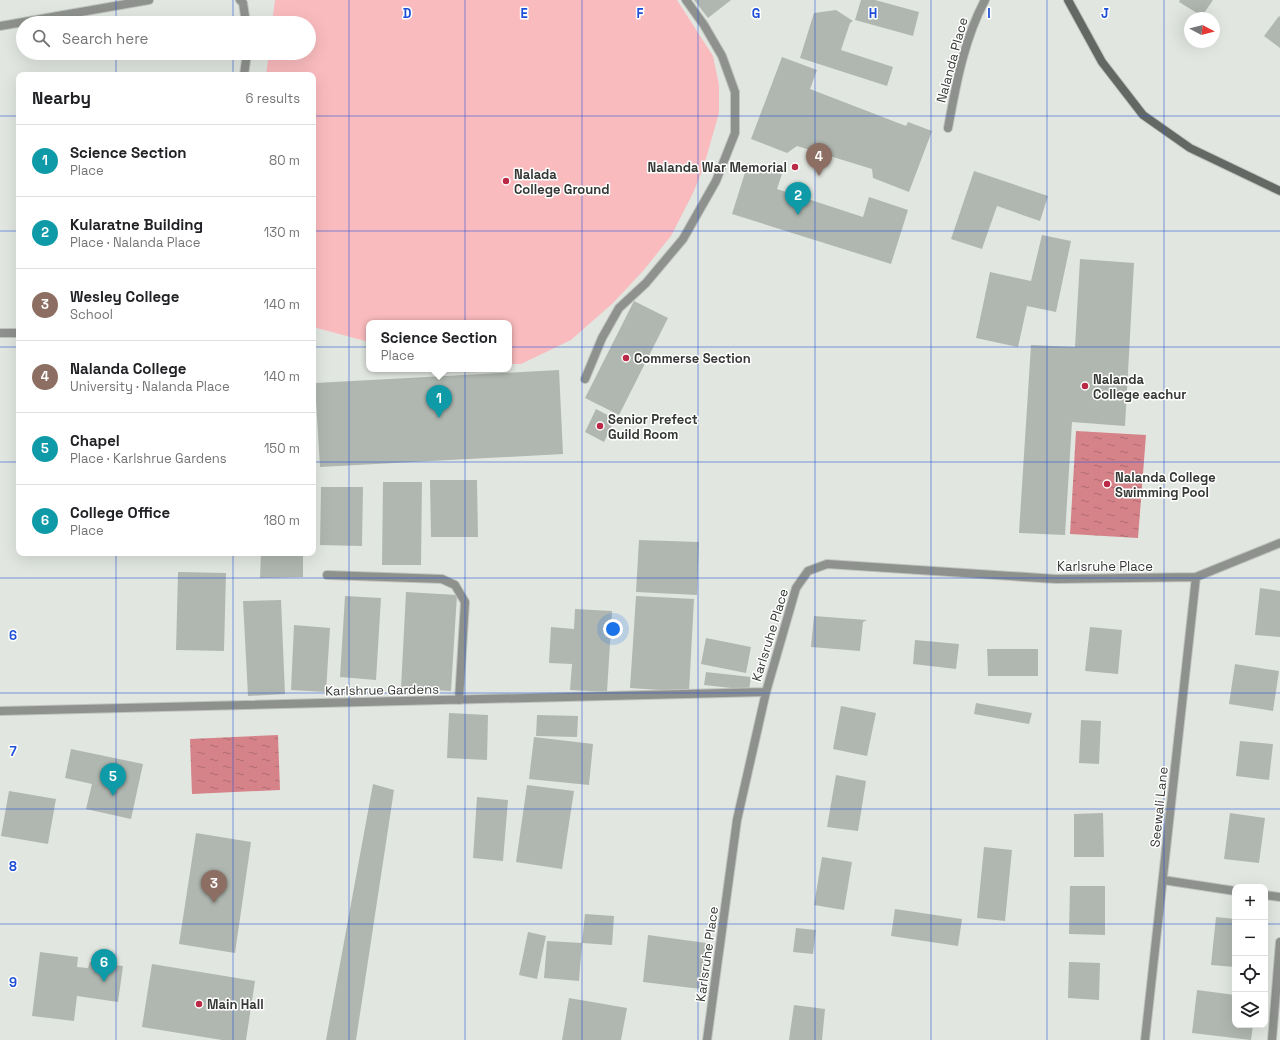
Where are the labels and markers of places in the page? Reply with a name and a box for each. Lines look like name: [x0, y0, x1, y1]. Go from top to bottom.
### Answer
pin: 4: [806, 143, 832, 176]
place label: Nalanda War Memorial: [648, 159, 787, 176]
marker: Nalanda War Memorial: [790, 162, 800, 172]
place label: Nalada College Ground: [514, 166, 610, 198]
marker: Nalada College Ground: [501, 176, 511, 186]
pin: 2: [785, 182, 811, 215]
place label: Commerse Section: [634, 350, 751, 367]
marker: Commerse Section: [621, 353, 631, 363]
place label: Nalanda College eachur: [1093, 371, 1186, 403]
marker: Nalanda College eachur: [1080, 381, 1090, 391]
pin: 1: [426, 385, 452, 418]
place label: Senior Prefect Guild Room: [608, 411, 698, 443]
marker: Senior Prefect Guild Room: [595, 421, 605, 431]
place label: Nalanda College Swimming Pool: [1115, 469, 1216, 501]
marker: Nalanda College Swimming Pool: [1102, 479, 1112, 489]
pin: 5: [100, 763, 126, 796]
pin: 3: [201, 870, 227, 903]
pin: 6: [91, 949, 117, 982]
place label: Main Hall: [207, 996, 264, 1013]
marker: Main Hall: [194, 999, 204, 1009]

